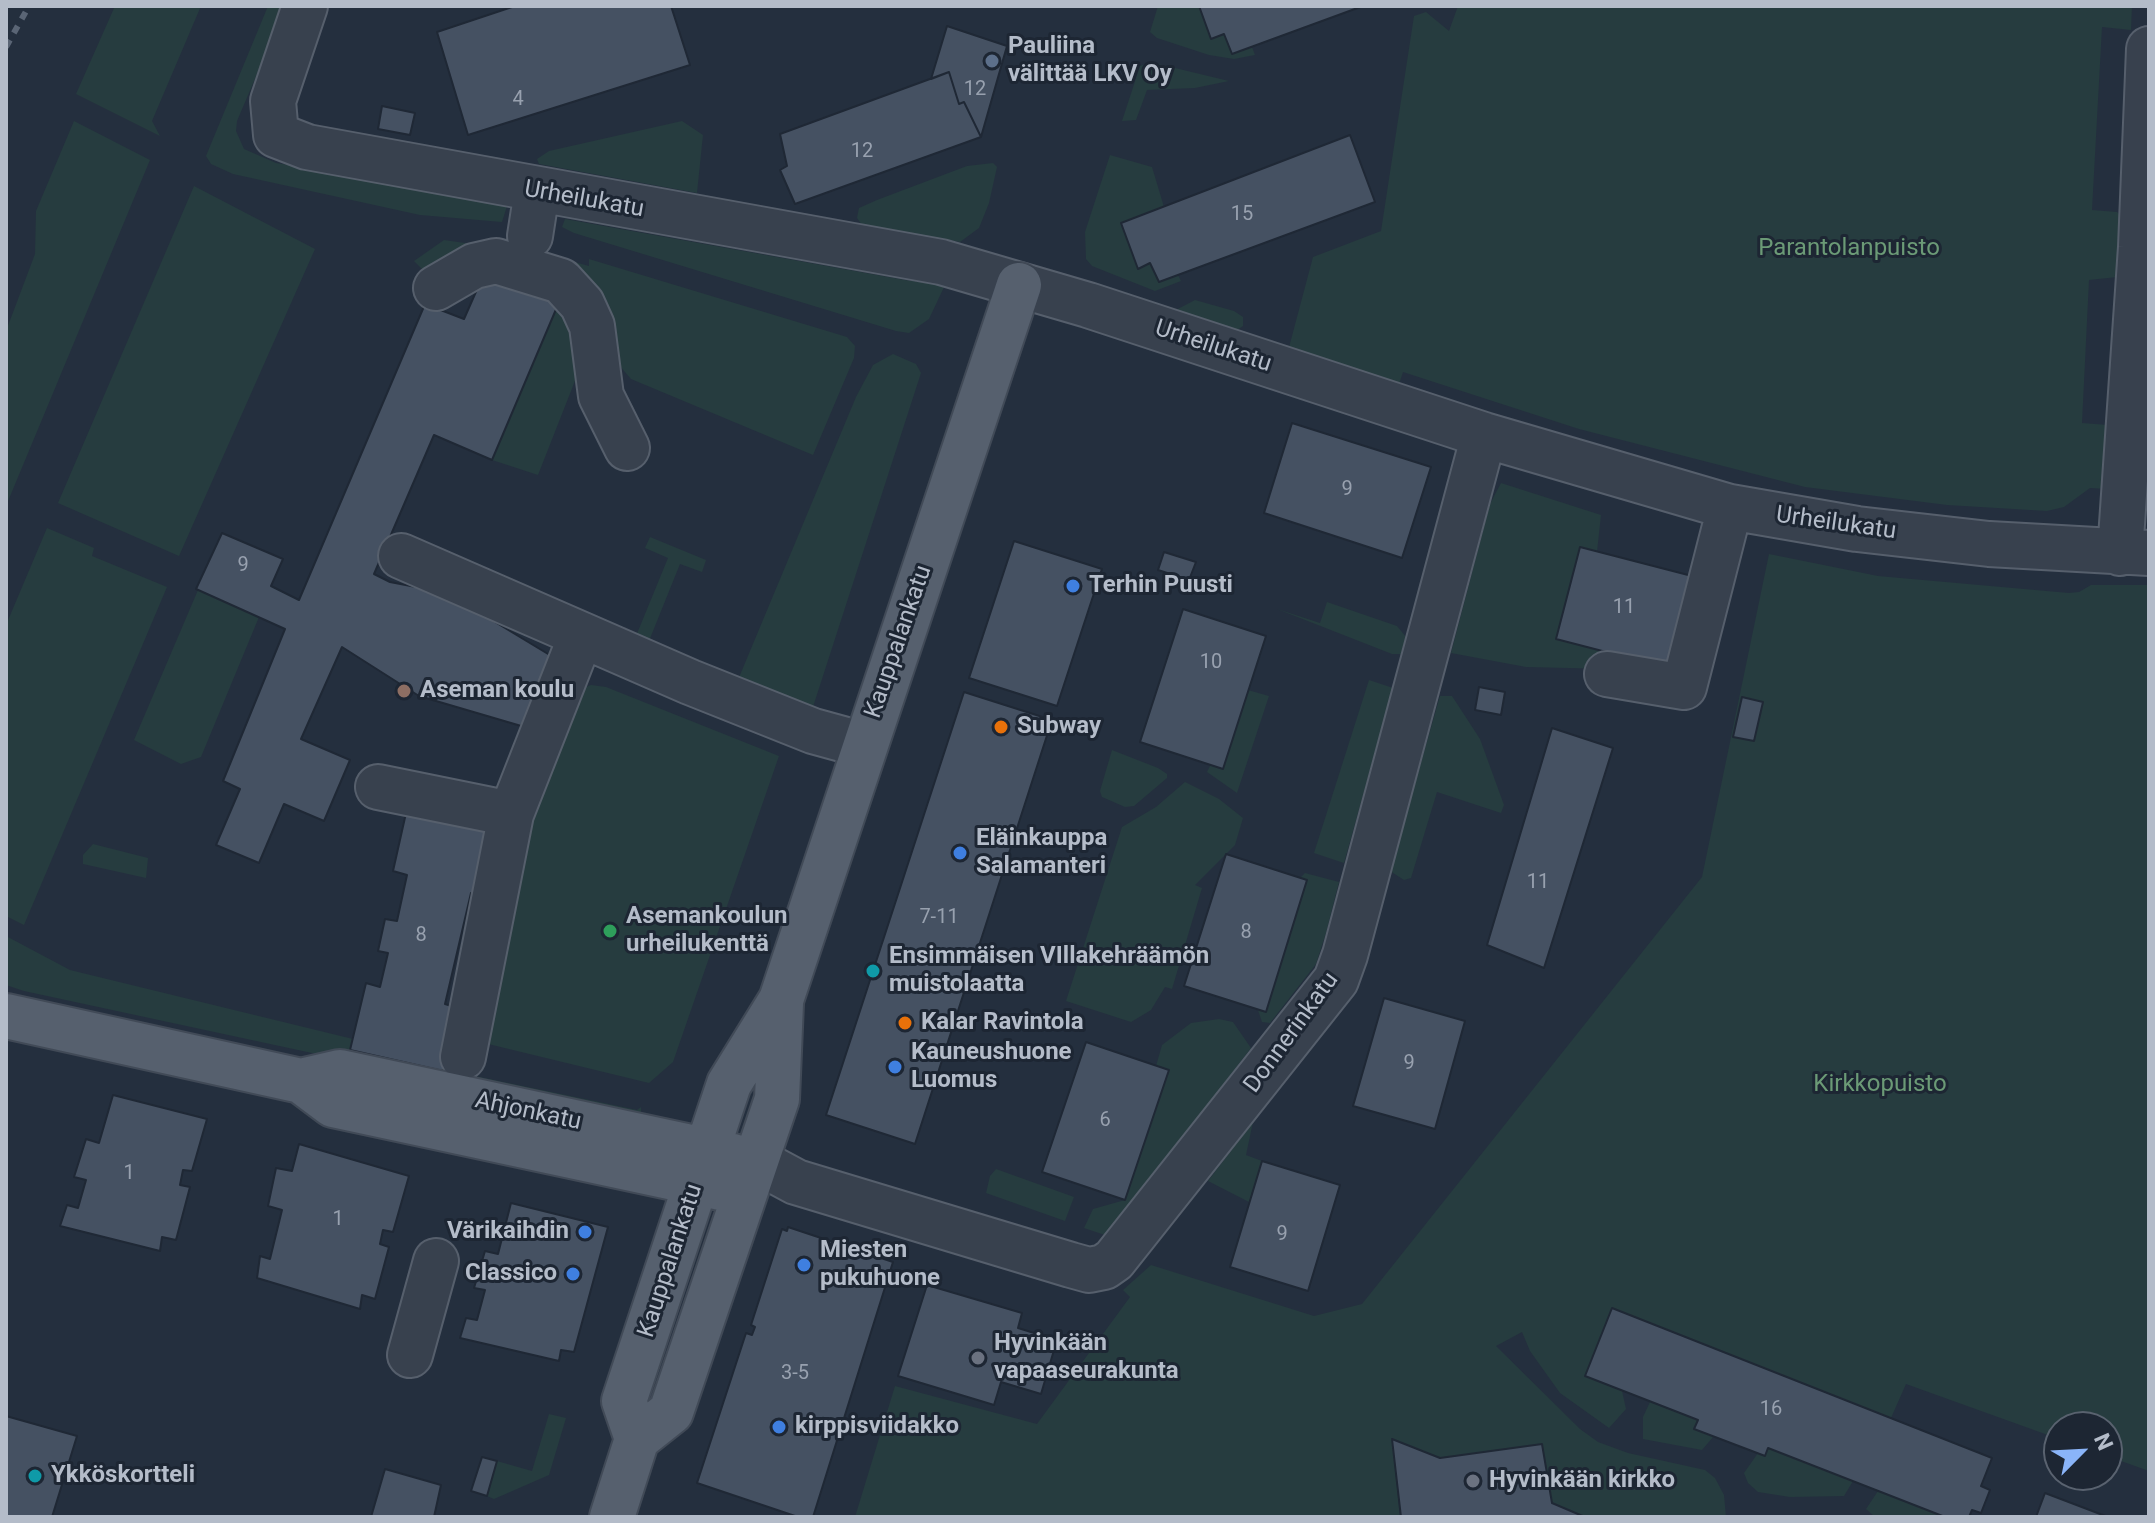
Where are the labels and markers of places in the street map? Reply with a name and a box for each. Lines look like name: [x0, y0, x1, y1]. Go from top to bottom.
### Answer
place label: Pauliina välittää LKV Oy: [1008, 33, 1172, 89]
marker: Pauliina välittää LKV Oy: [983, 52, 1001, 70]
place label: Terhin Puusti: [1089, 572, 1233, 600]
marker: Terhin Puusti: [1064, 577, 1082, 595]
place label: Aseman koulu: [420, 677, 574, 705]
marker: Aseman koulu: [395, 682, 413, 700]
place label: Subway: [1017, 713, 1101, 741]
marker: Subway: [992, 718, 1010, 736]
place label: Eläinkauppa Salamanteri: [976, 825, 1107, 881]
marker: Eläinkauppa Salamanteri: [951, 844, 969, 862]
place label: Asemankoulun urheilukenttä: [626, 903, 788, 959]
marker: Asemankoulun urheilukenttä: [601, 922, 619, 940]
place label: Ensimmäisen VIllakehräämön muistolaatta: [889, 943, 1209, 999]
marker: Ensimmäisen VIllakehräämön muistolaatta: [864, 962, 882, 980]
place label: Kalar Ravintola: [921, 1009, 1084, 1037]
marker: Kalar Ravintola: [896, 1014, 914, 1032]
place label: Kauneushuone Luomus: [911, 1039, 1072, 1095]
marker: Kauneushuone Luomus: [886, 1058, 904, 1076]
place label: Värikaihdin: [447, 1218, 569, 1246]
marker: Värikaihdin: [576, 1223, 594, 1241]
place label: Miesten pukuhuone: [820, 1237, 940, 1293]
marker: Miesten pukuhuone: [795, 1256, 813, 1274]
place label: Classico: [465, 1260, 557, 1288]
marker: Classico: [564, 1265, 582, 1283]
place label: Hyvinkään vapaaseurakunta: [994, 1330, 1179, 1386]
marker: Hyvinkään vapaaseurakunta: [969, 1349, 987, 1367]
place label: kirppisviidakko: [795, 1413, 959, 1441]
marker: kirppisviidakko: [770, 1418, 788, 1436]
place label: Ykköskortteli: [51, 1462, 195, 1490]
marker: Ykköskortteli: [26, 1467, 44, 1485]
place label: Hyvinkään kirkko: [1489, 1467, 1675, 1495]
marker: Hyvinkään kirkko: [1464, 1472, 1482, 1490]

